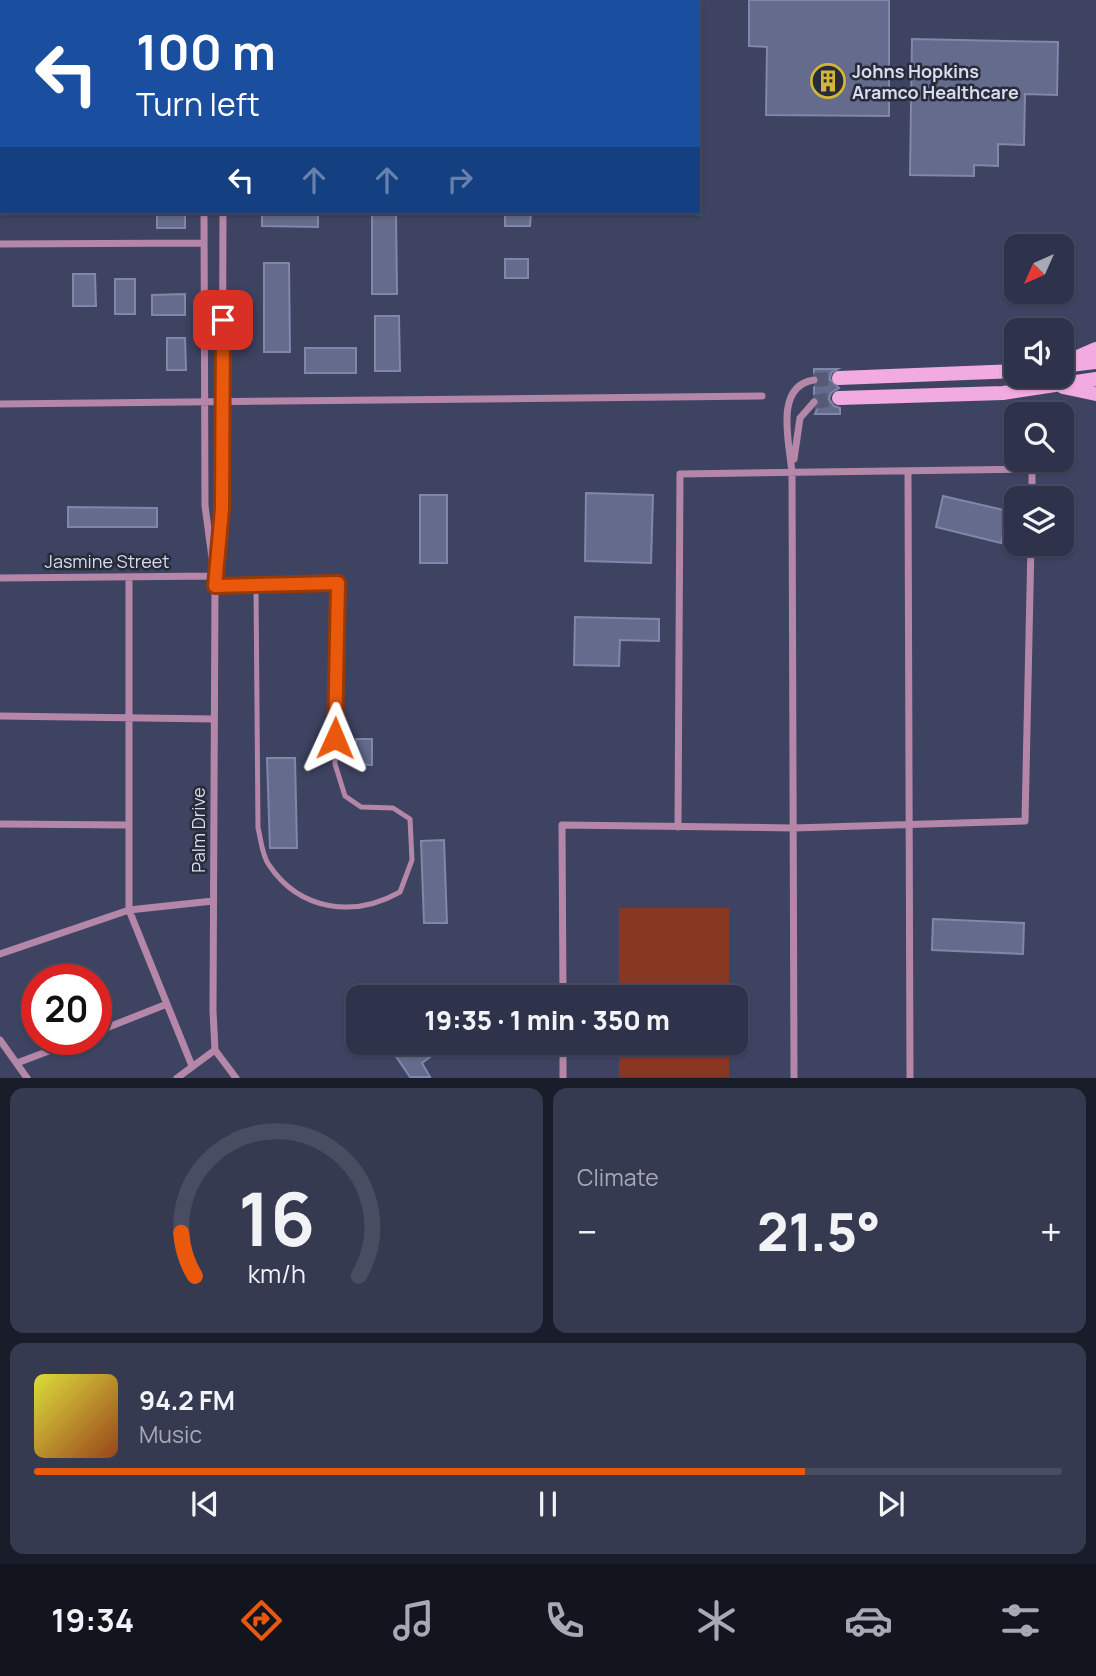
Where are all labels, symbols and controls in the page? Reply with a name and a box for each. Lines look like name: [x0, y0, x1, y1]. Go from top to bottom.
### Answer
text: 100 m: [136, 18, 276, 85]
icon: left: [21, 28, 112, 119]
place label: Johns Hopkins Aramco Healthcare: [852, 59, 1019, 104]
building icon: Johns Hopkins Aramco Healthcare: [809, 62, 847, 100]
text: Turn left: [136, 82, 260, 126]
icon: left: [222, 161, 260, 199]
icon: ahead: [295, 161, 333, 199]
icon: ahead: [368, 161, 406, 199]
icon: right: [441, 161, 479, 199]
north arrow: [1004, 234, 1074, 304]
map controls: [1004, 234, 1074, 556]
pin: [193, 290, 253, 350]
icon: arrive: [204, 301, 242, 339]
button: sound: [1004, 318, 1074, 388]
button: search: [1004, 402, 1074, 472]
button: layers: [1004, 486, 1074, 556]
street label: Jasmine Street: [45, 549, 169, 573]
position arrow: [298, 701, 372, 775]
street label: Palm Drive: [186, 787, 210, 873]
speed limit sign: 20: [21, 964, 112, 1055]
text: 19:35 · 1 min · 350 m: [424, 1002, 670, 1038]
text: Climate: [577, 1161, 659, 1193]
text: 16: [238, 1169, 315, 1269]
text: 21.5°: [757, 1196, 881, 1267]
text: −: [577, 1205, 598, 1257]
text: +: [1040, 1205, 1062, 1257]
text: km/h: [247, 1256, 306, 1291]
text: 94.2 FM: [139, 1382, 235, 1418]
text: Music: [139, 1418, 202, 1450]
icon: previous: [186, 1485, 224, 1523]
icon: pause: [529, 1485, 567, 1523]
icon: next: [872, 1485, 910, 1523]
icon: directions: [237, 1596, 286, 1645]
icon: music: [389, 1596, 438, 1645]
icon: phone: [540, 1596, 589, 1645]
icon: climate: [692, 1596, 741, 1645]
icon: car: [844, 1596, 893, 1645]
icon: filters: [996, 1596, 1045, 1645]
text: 19:34: [51, 1598, 134, 1642]

